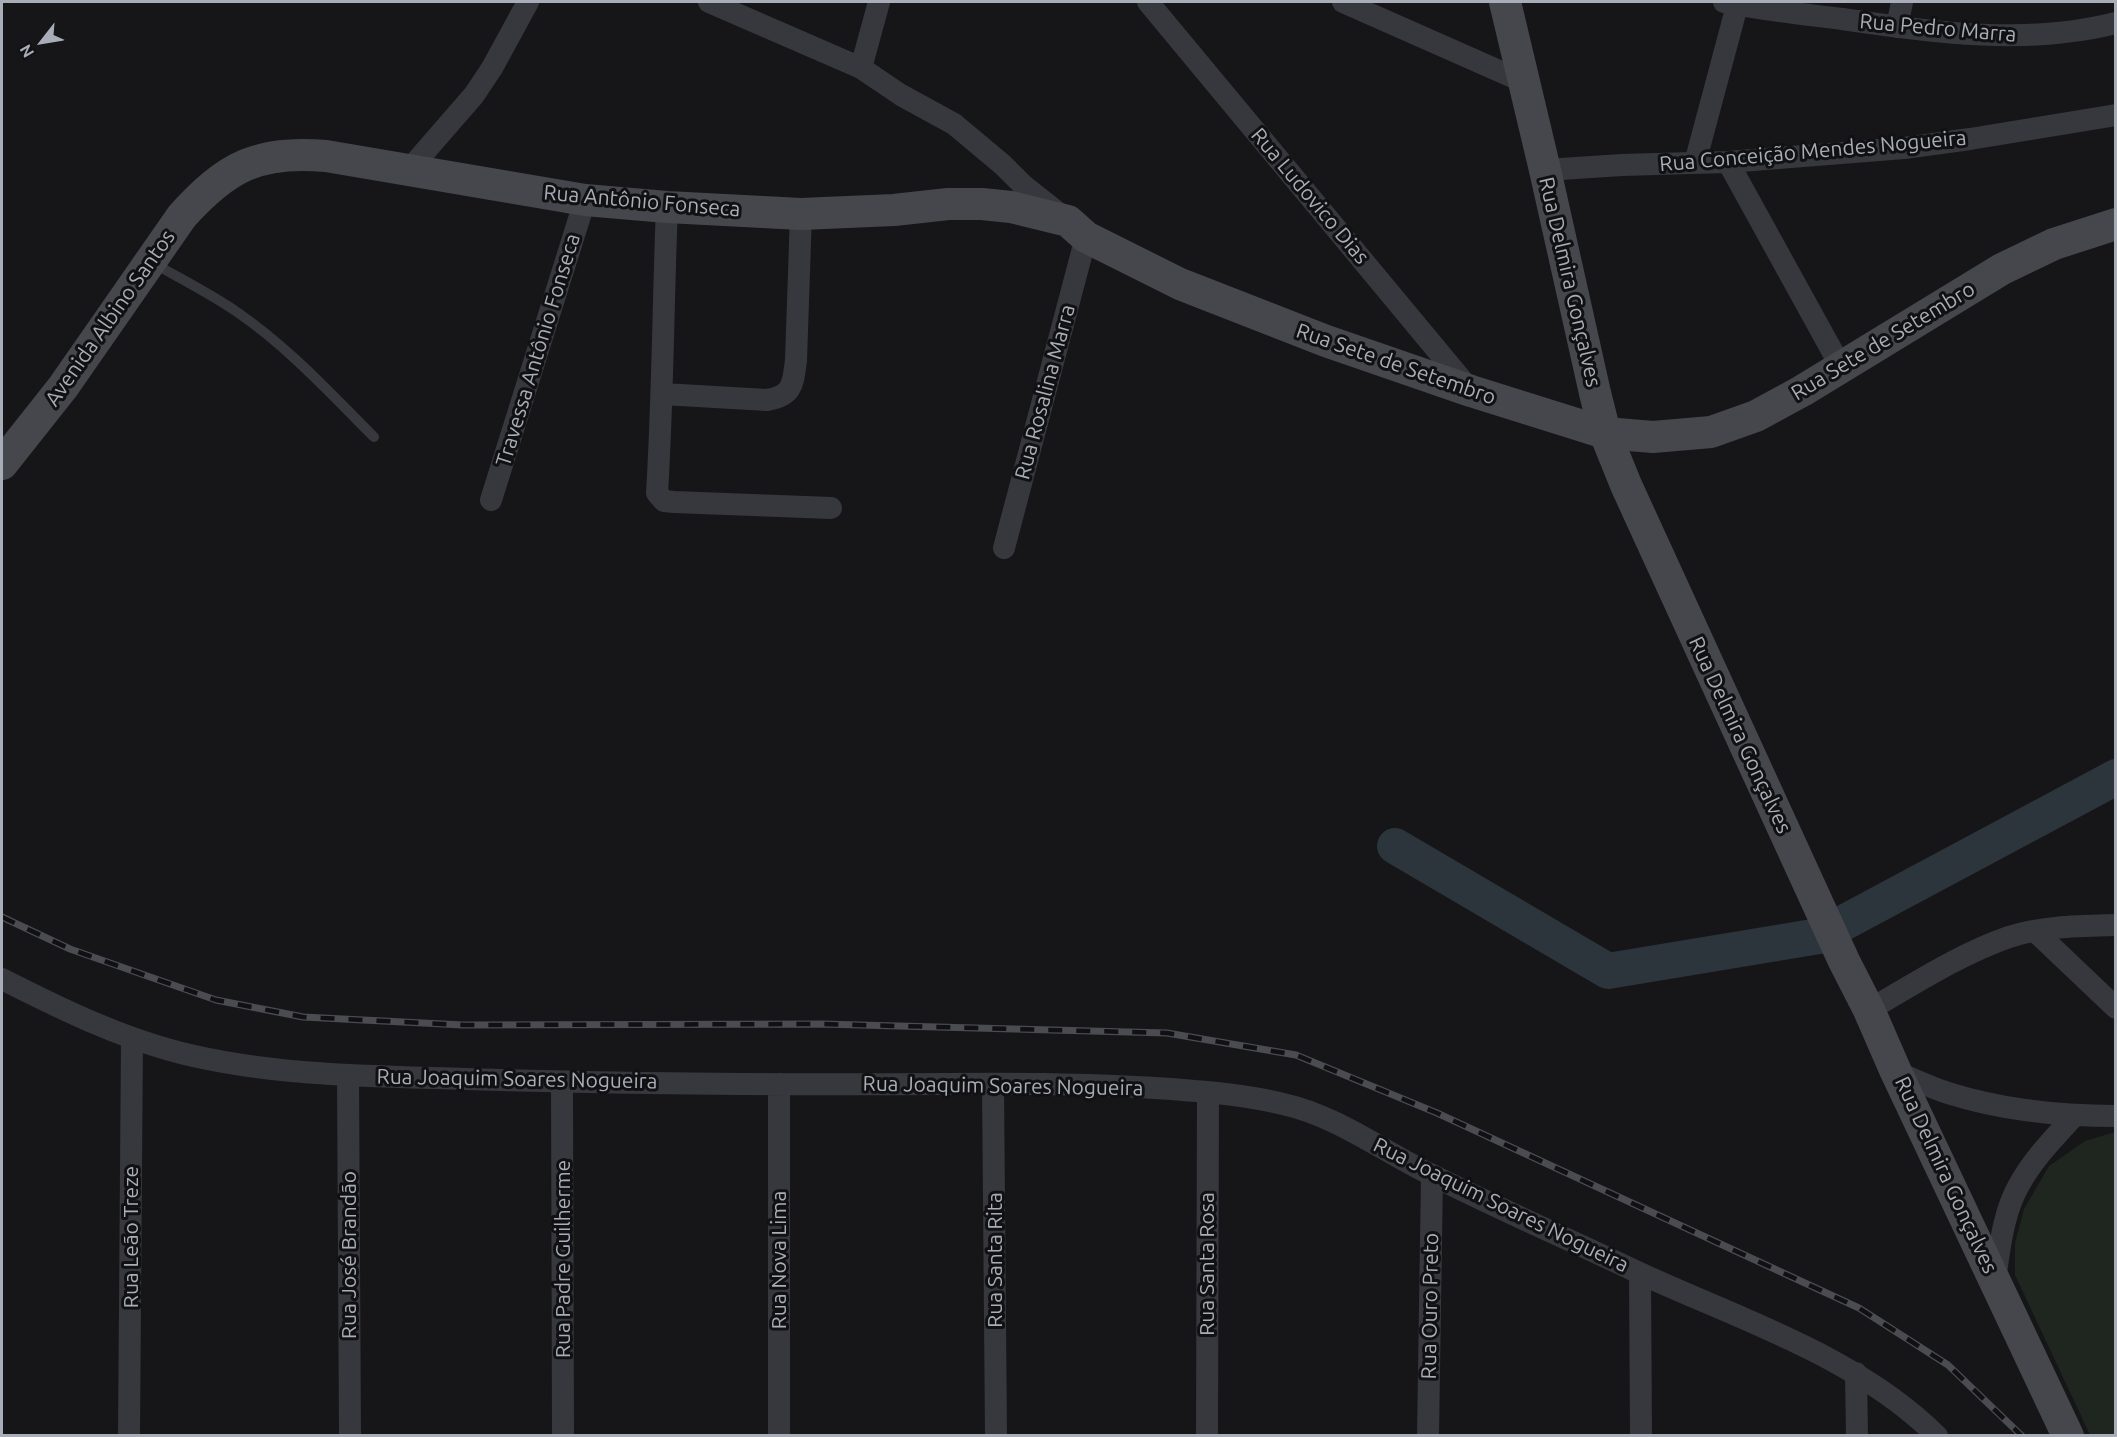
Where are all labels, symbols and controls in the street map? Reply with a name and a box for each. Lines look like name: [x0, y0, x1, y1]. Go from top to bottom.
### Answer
street label: Rua Pedro Marra: [1858, 9, 2018, 47]
north arrow: [12, 12, 72, 72]
text: N: [16, 42, 37, 61]
street label: Rua Ludovico Dias: [1246, 123, 1374, 269]
street label: Rua Conceição Mendes Nogueira: [1658, 125, 1968, 177]
street label: Rua Delmira Gonçalves: [1534, 175, 1606, 389]
street label: Rua Antônio Fonseca: [543, 180, 741, 222]
street label: Avenida Albino Santos: [40, 225, 180, 411]
street label: Travessa Antônio Fonseca: [491, 231, 585, 469]
street label: Rua Sete de Setembro: [1787, 276, 1979, 406]
street label: Rua Rosalina Marra: [1010, 302, 1080, 482]
street label: Rua Sete de Setembro: [1293, 318, 1499, 410]
street label: Rua Delmira Gonçalves: [1683, 632, 1797, 838]
street label: Rua Joaquim Soares Nogueira: [376, 1064, 658, 1094]
street label: Rua Joaquim Soares Nogueira: [862, 1071, 1144, 1101]
street label: Rua Delmira Gonçalves: [1889, 1072, 2003, 1278]
street label: Rua Joaquim Soares Nogueira: [1369, 1132, 1633, 1278]
street label: Rua Padre Guilherme: [550, 1160, 576, 1358]
street label: Rua Leão Treze: [118, 1166, 144, 1308]
street label: Rua José Brandão: [336, 1171, 362, 1339]
street label: Rua Nova Lima: [766, 1191, 792, 1329]
street label: Rua Santa Rita: [982, 1192, 1008, 1328]
street label: Rua Santa Rosa: [1194, 1192, 1220, 1336]
street label: Rua Ouro Preto: [1416, 1233, 1444, 1379]

